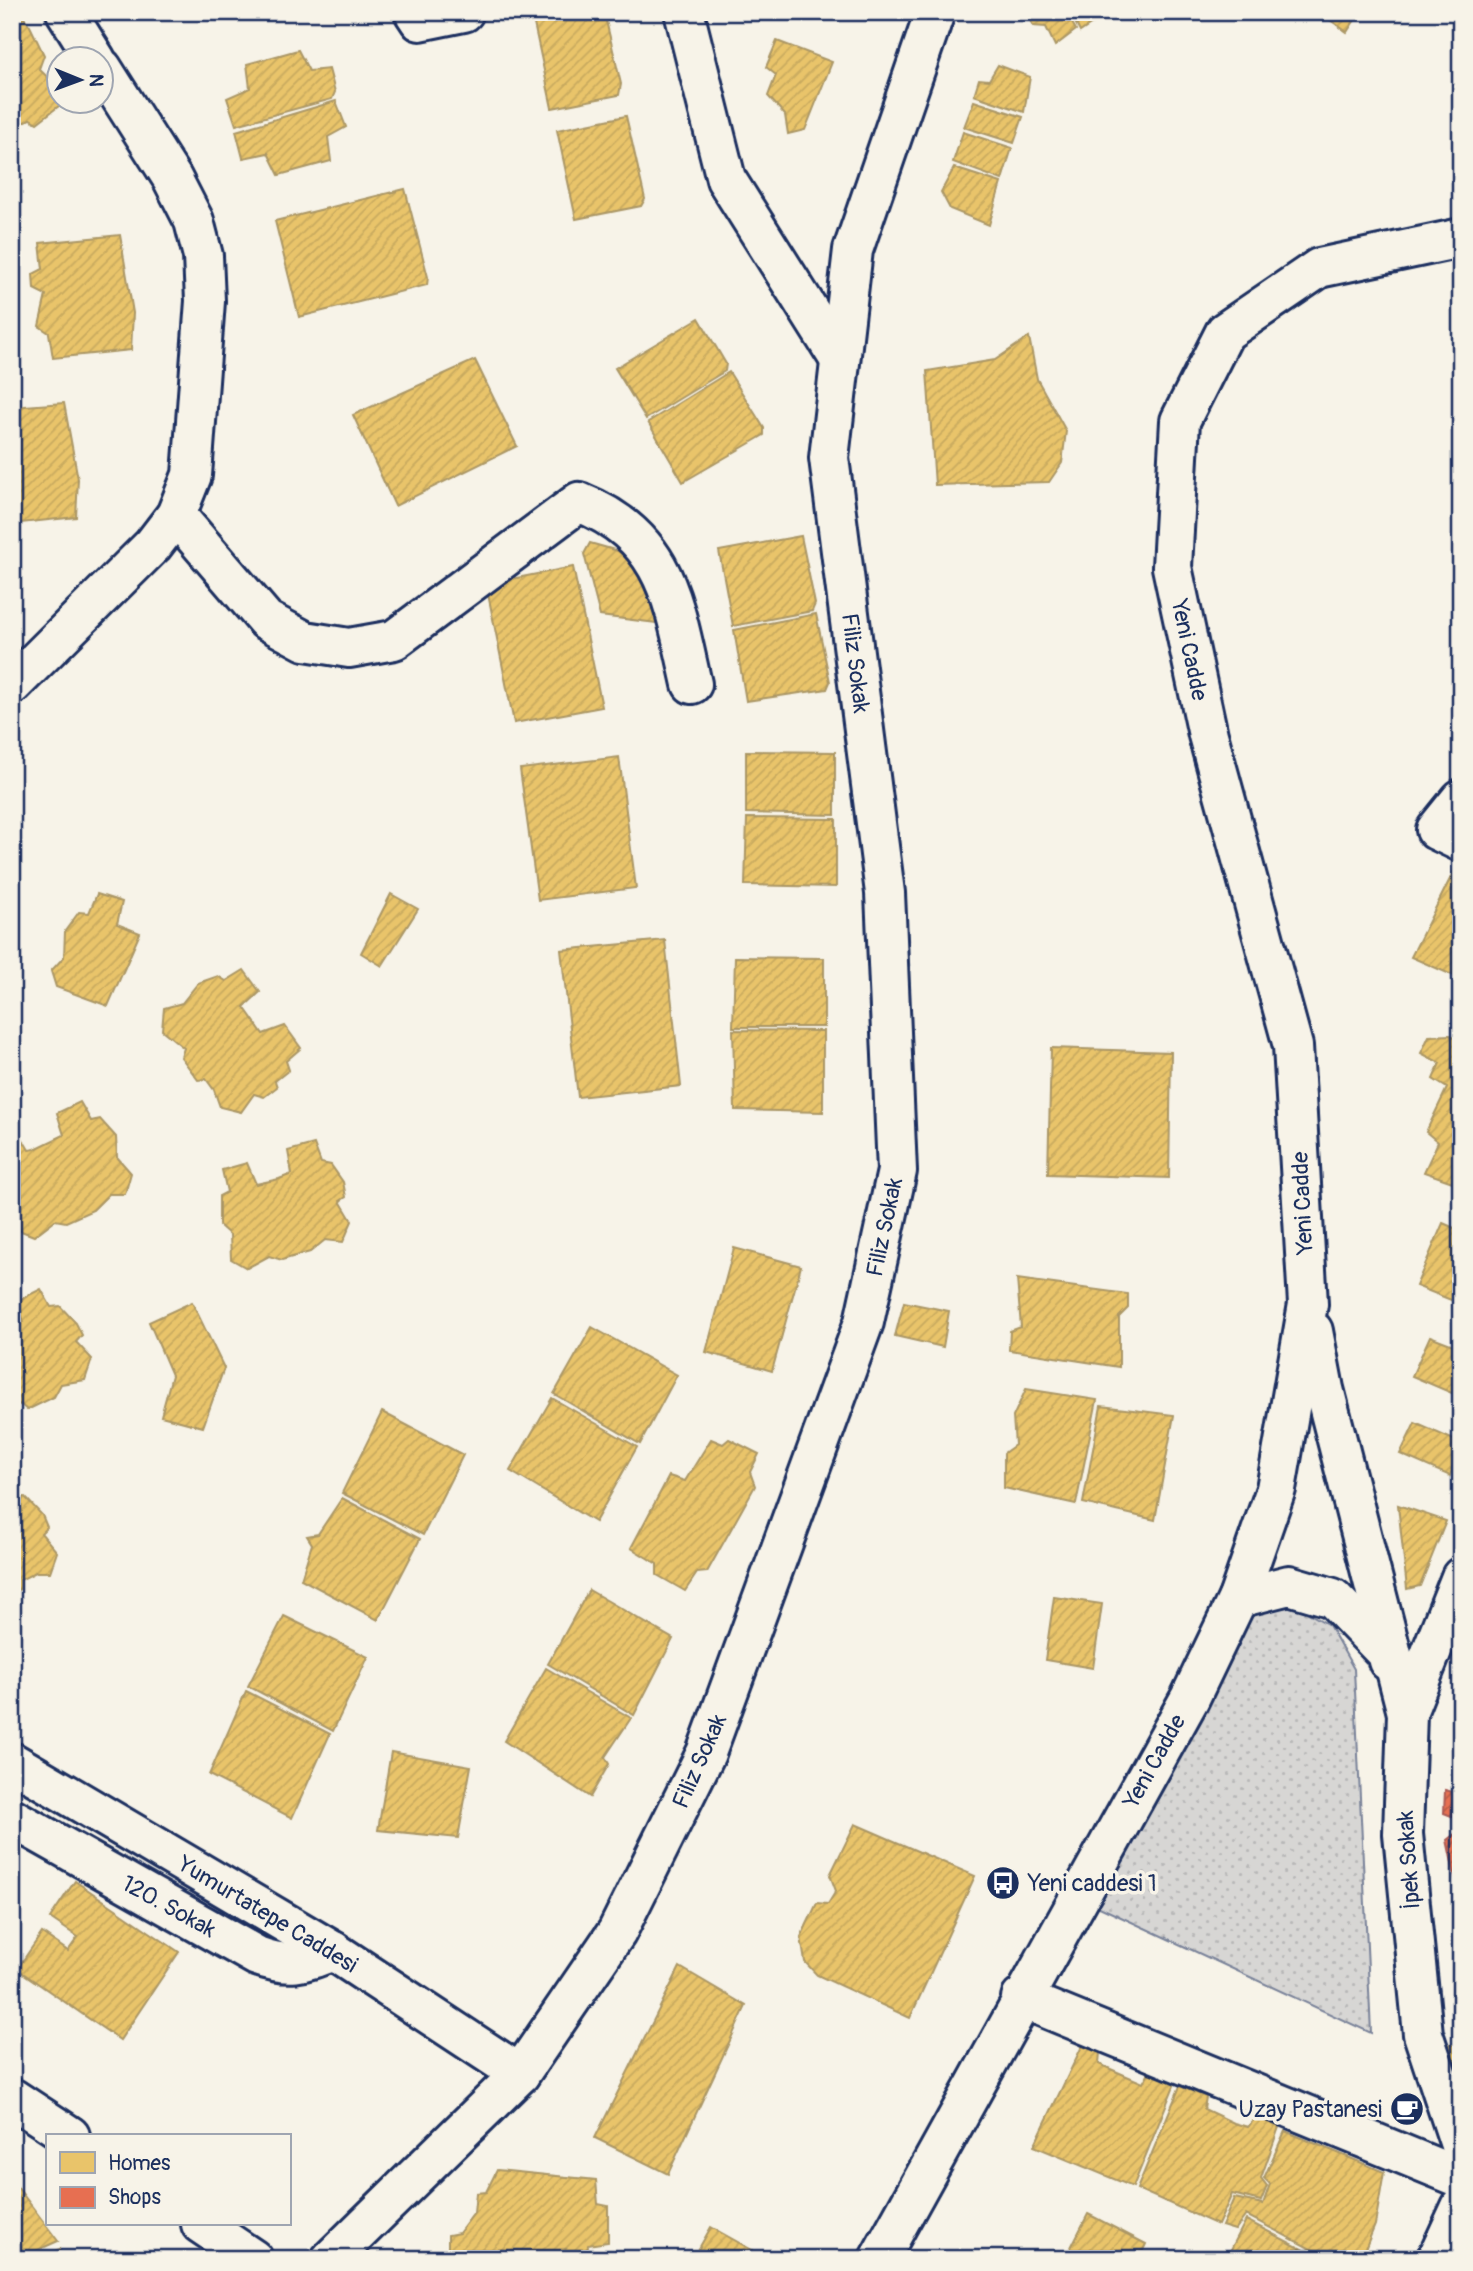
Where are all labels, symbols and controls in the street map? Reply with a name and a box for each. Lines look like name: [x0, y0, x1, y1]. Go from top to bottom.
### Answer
north arrow: [46, 46, 116, 116]
text: N: [84, 74, 108, 87]
street label: Yeni Cadde: [1164, 596, 1215, 704]
street label: Filiz Sokak: [835, 612, 876, 715]
street label: Yeni Cadde: [1285, 1150, 1320, 1256]
street label: Filiz Sokak: [860, 1175, 909, 1279]
street label: Filiz Sokak: [666, 1709, 733, 1813]
street label: Yeni Cadde: [1116, 1709, 1192, 1814]
street label: İpek Sokak: [1391, 1809, 1426, 1910]
street label: Yumurtatepe Caddesi: [172, 1849, 363, 1979]
bus stop icon: Yeni caddesi 1: [984, 1864, 1022, 1902]
street label: 120. Sokak: [117, 1869, 221, 1944]
place label: Yeni caddesi 1: [1027, 1869, 1157, 1898]
cafe icon: Uzay Pastanesi: [1388, 2090, 1426, 2128]
place label: Uzay Pastanesi: [1239, 2095, 1382, 2124]
legend: [46, 2134, 290, 2226]
text: Homes: [108, 2150, 171, 2177]
text: Shops: [108, 2184, 161, 2211]

